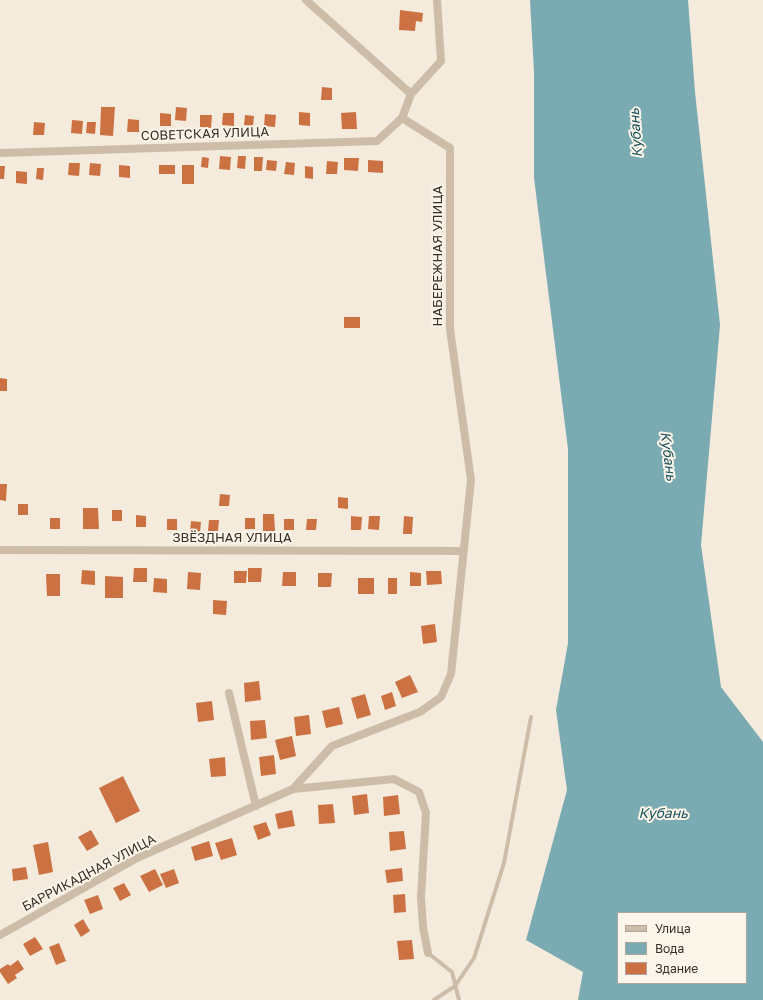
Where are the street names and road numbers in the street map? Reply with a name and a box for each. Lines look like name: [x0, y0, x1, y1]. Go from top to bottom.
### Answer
street label: СОВЕТСКАЯ УЛИЦА: [141, 124, 269, 144]
street label: НАБЕРЕЖНАЯ УЛИЦА: [430, 186, 446, 326]
street label: ЗВЁЗДНАЯ УЛИЦА: [172, 530, 292, 546]
street label: БАРРИКАДНАЯ УЛИЦА: [20, 831, 158, 915]

